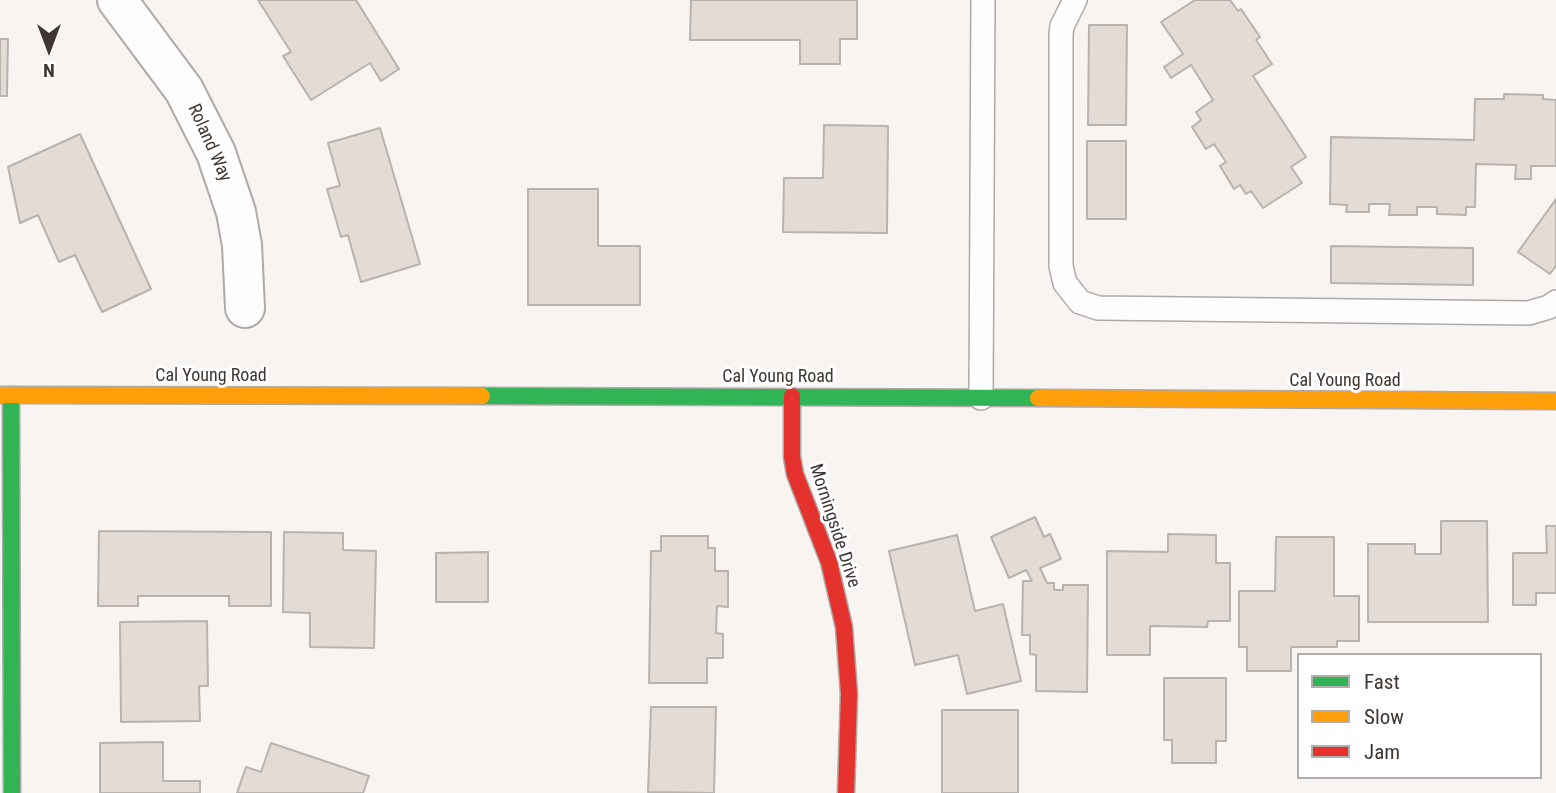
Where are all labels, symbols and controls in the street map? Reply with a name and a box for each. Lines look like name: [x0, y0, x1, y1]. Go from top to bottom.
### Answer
north arrow: [14, 14, 84, 84]
text: N: [43, 59, 55, 82]
street label: Roland Way: [182, 101, 236, 185]
street label: Cal Young Road: [155, 365, 267, 387]
street label: Cal Young Road: [722, 366, 834, 388]
street label: Cal Young Road: [1289, 370, 1401, 392]
street label: Morningside Drive: [804, 462, 864, 590]
legend: [1297, 653, 1542, 779]
text: Fast: [1364, 670, 1400, 694]
text: Slow: [1364, 705, 1404, 729]
text: Jam: [1364, 740, 1400, 764]

